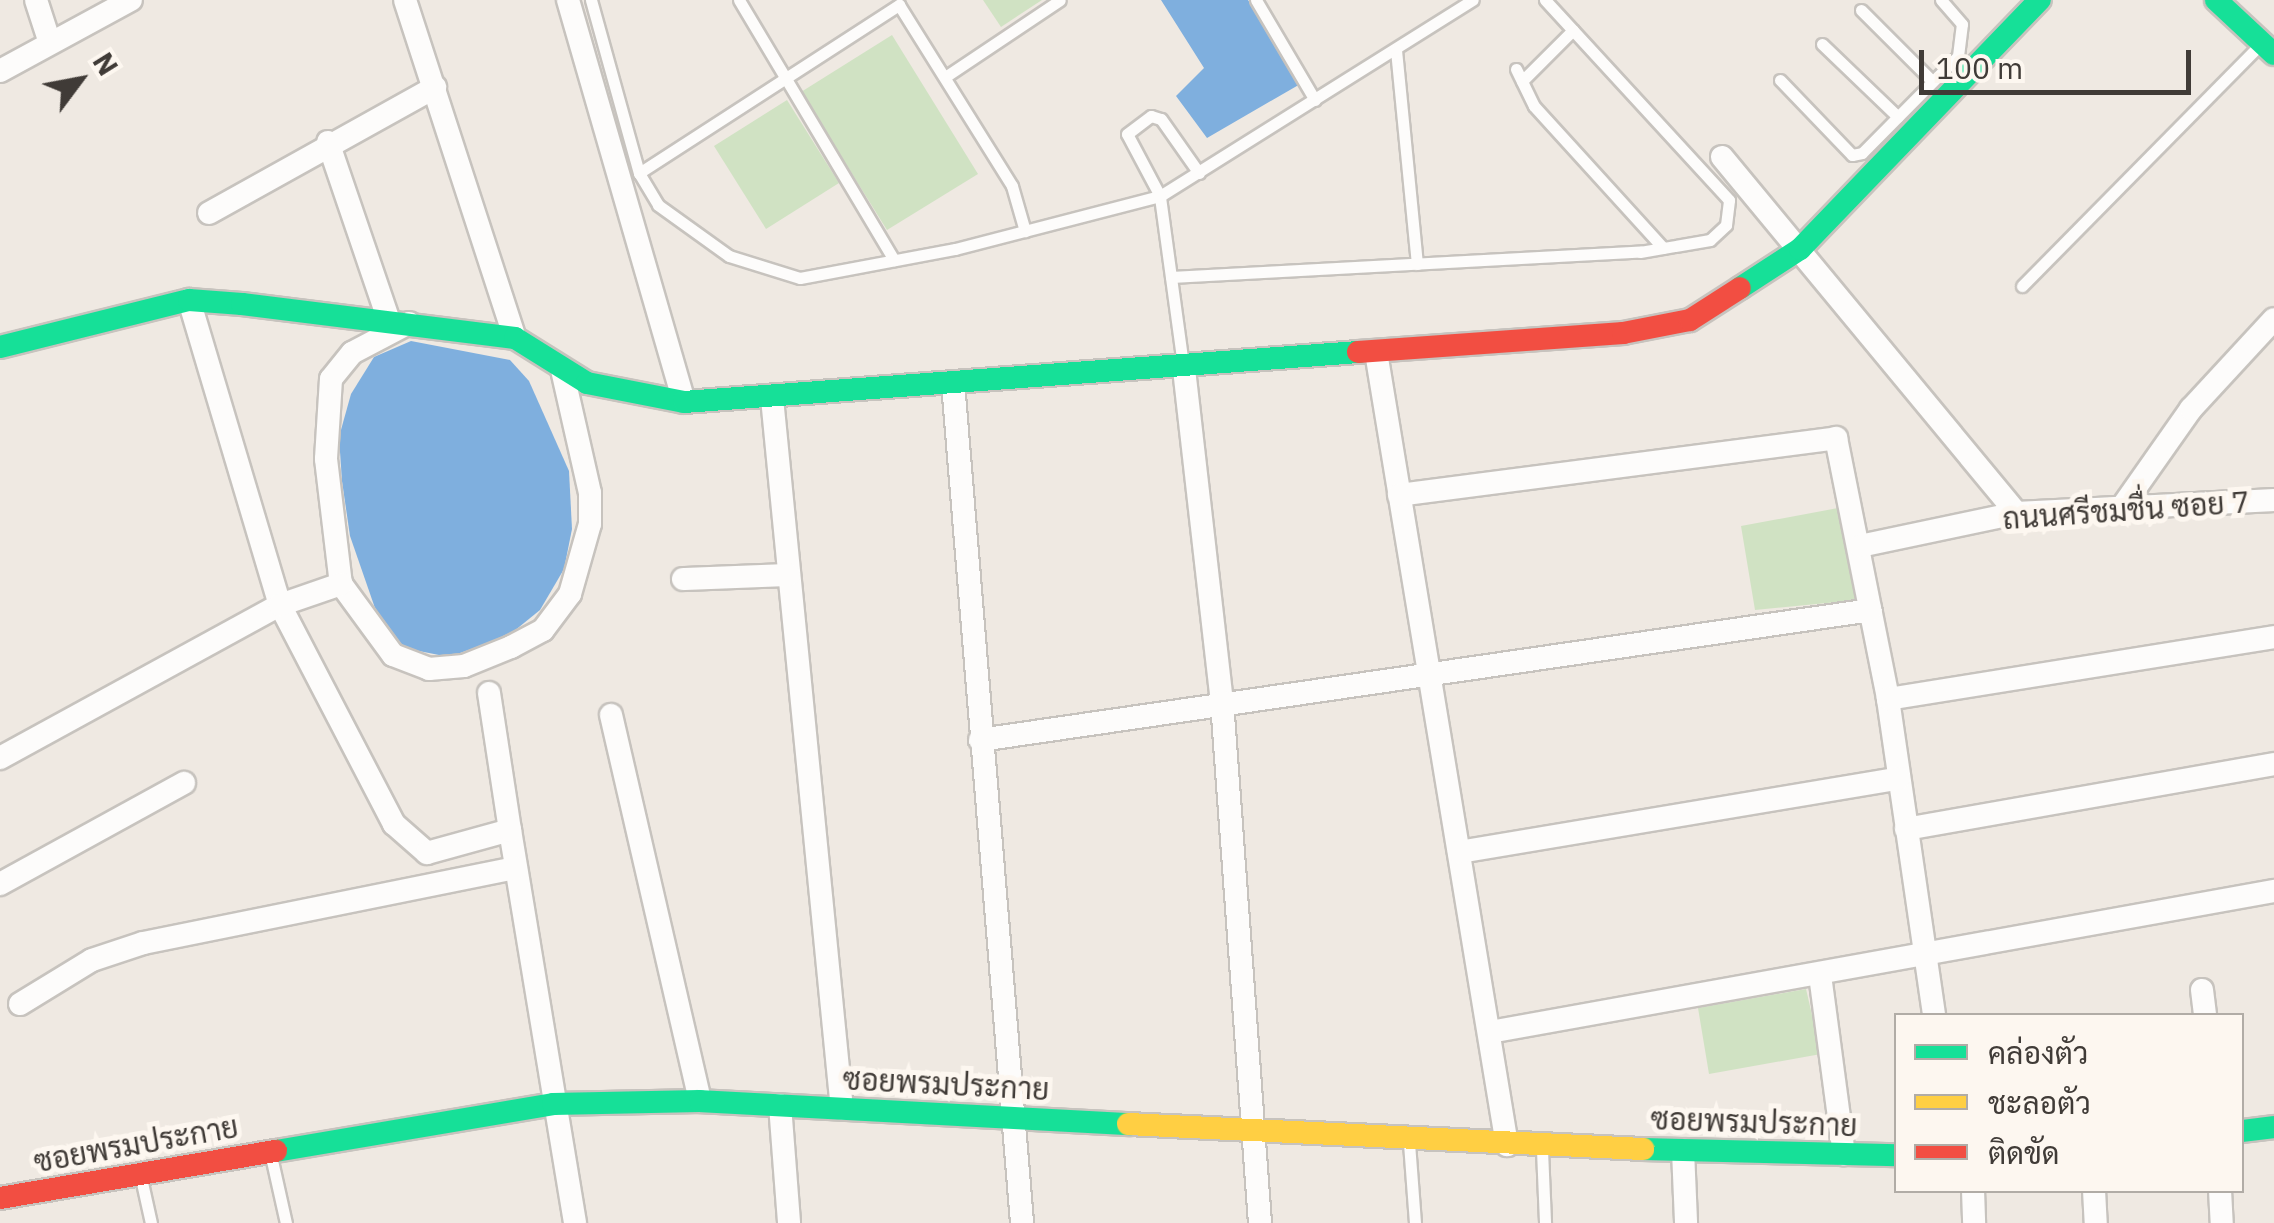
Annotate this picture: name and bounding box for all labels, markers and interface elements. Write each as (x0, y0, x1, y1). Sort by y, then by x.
north arrow (30, 30, 130, 130)
scale bar (1924, 30, 2196, 92)
text: N (85, 45, 127, 82)
text: 100 m (1936, 48, 2023, 87)
street label: ถนนศรีชมชื่น ซอย 7 (2001, 483, 2251, 537)
legend (1894, 1013, 2244, 1193)
text: คล่องตัว (1988, 1033, 2088, 1072)
street label: ซอยพรมประกาย (842, 1061, 1050, 1107)
text: ชะลอตัว (1988, 1083, 2091, 1122)
street label: ซอยพรมประกาย (1650, 1100, 1858, 1144)
street label: ซอยพรมประกาย (31, 1108, 241, 1180)
text: ติดขัด (1988, 1133, 2060, 1172)

